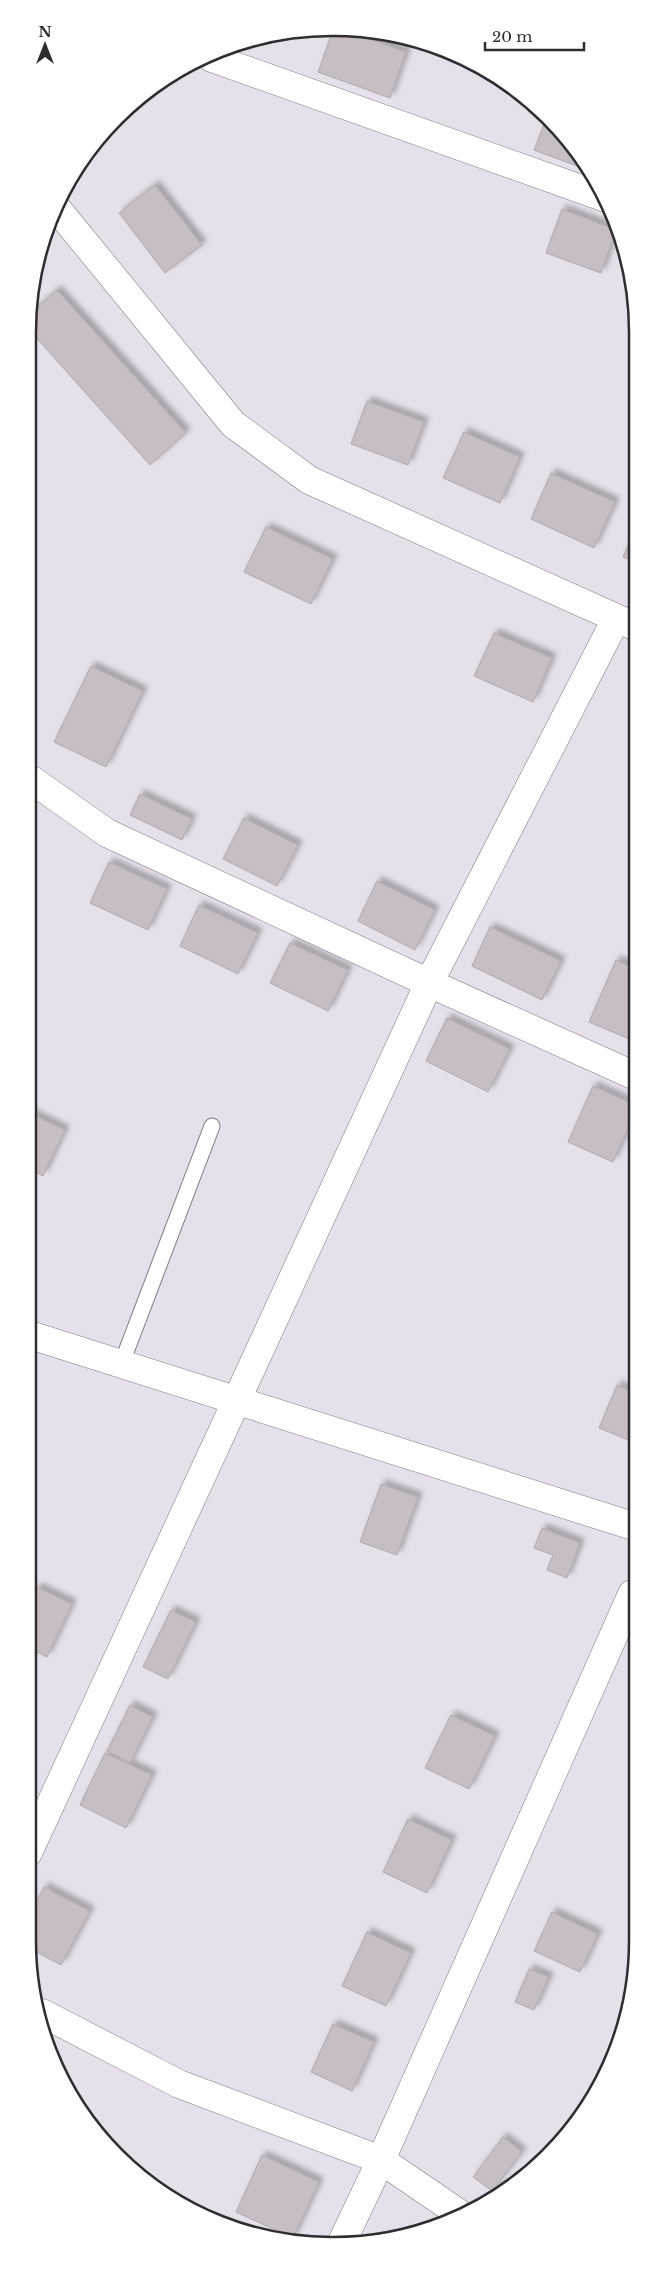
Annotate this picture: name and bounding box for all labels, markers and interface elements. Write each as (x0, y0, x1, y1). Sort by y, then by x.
north arrow (20, 20, 70, 70)
scale bar (485, 20, 584, 52)
text: N (38, 23, 52, 41)
text: 20 m (492, 27, 532, 46)

